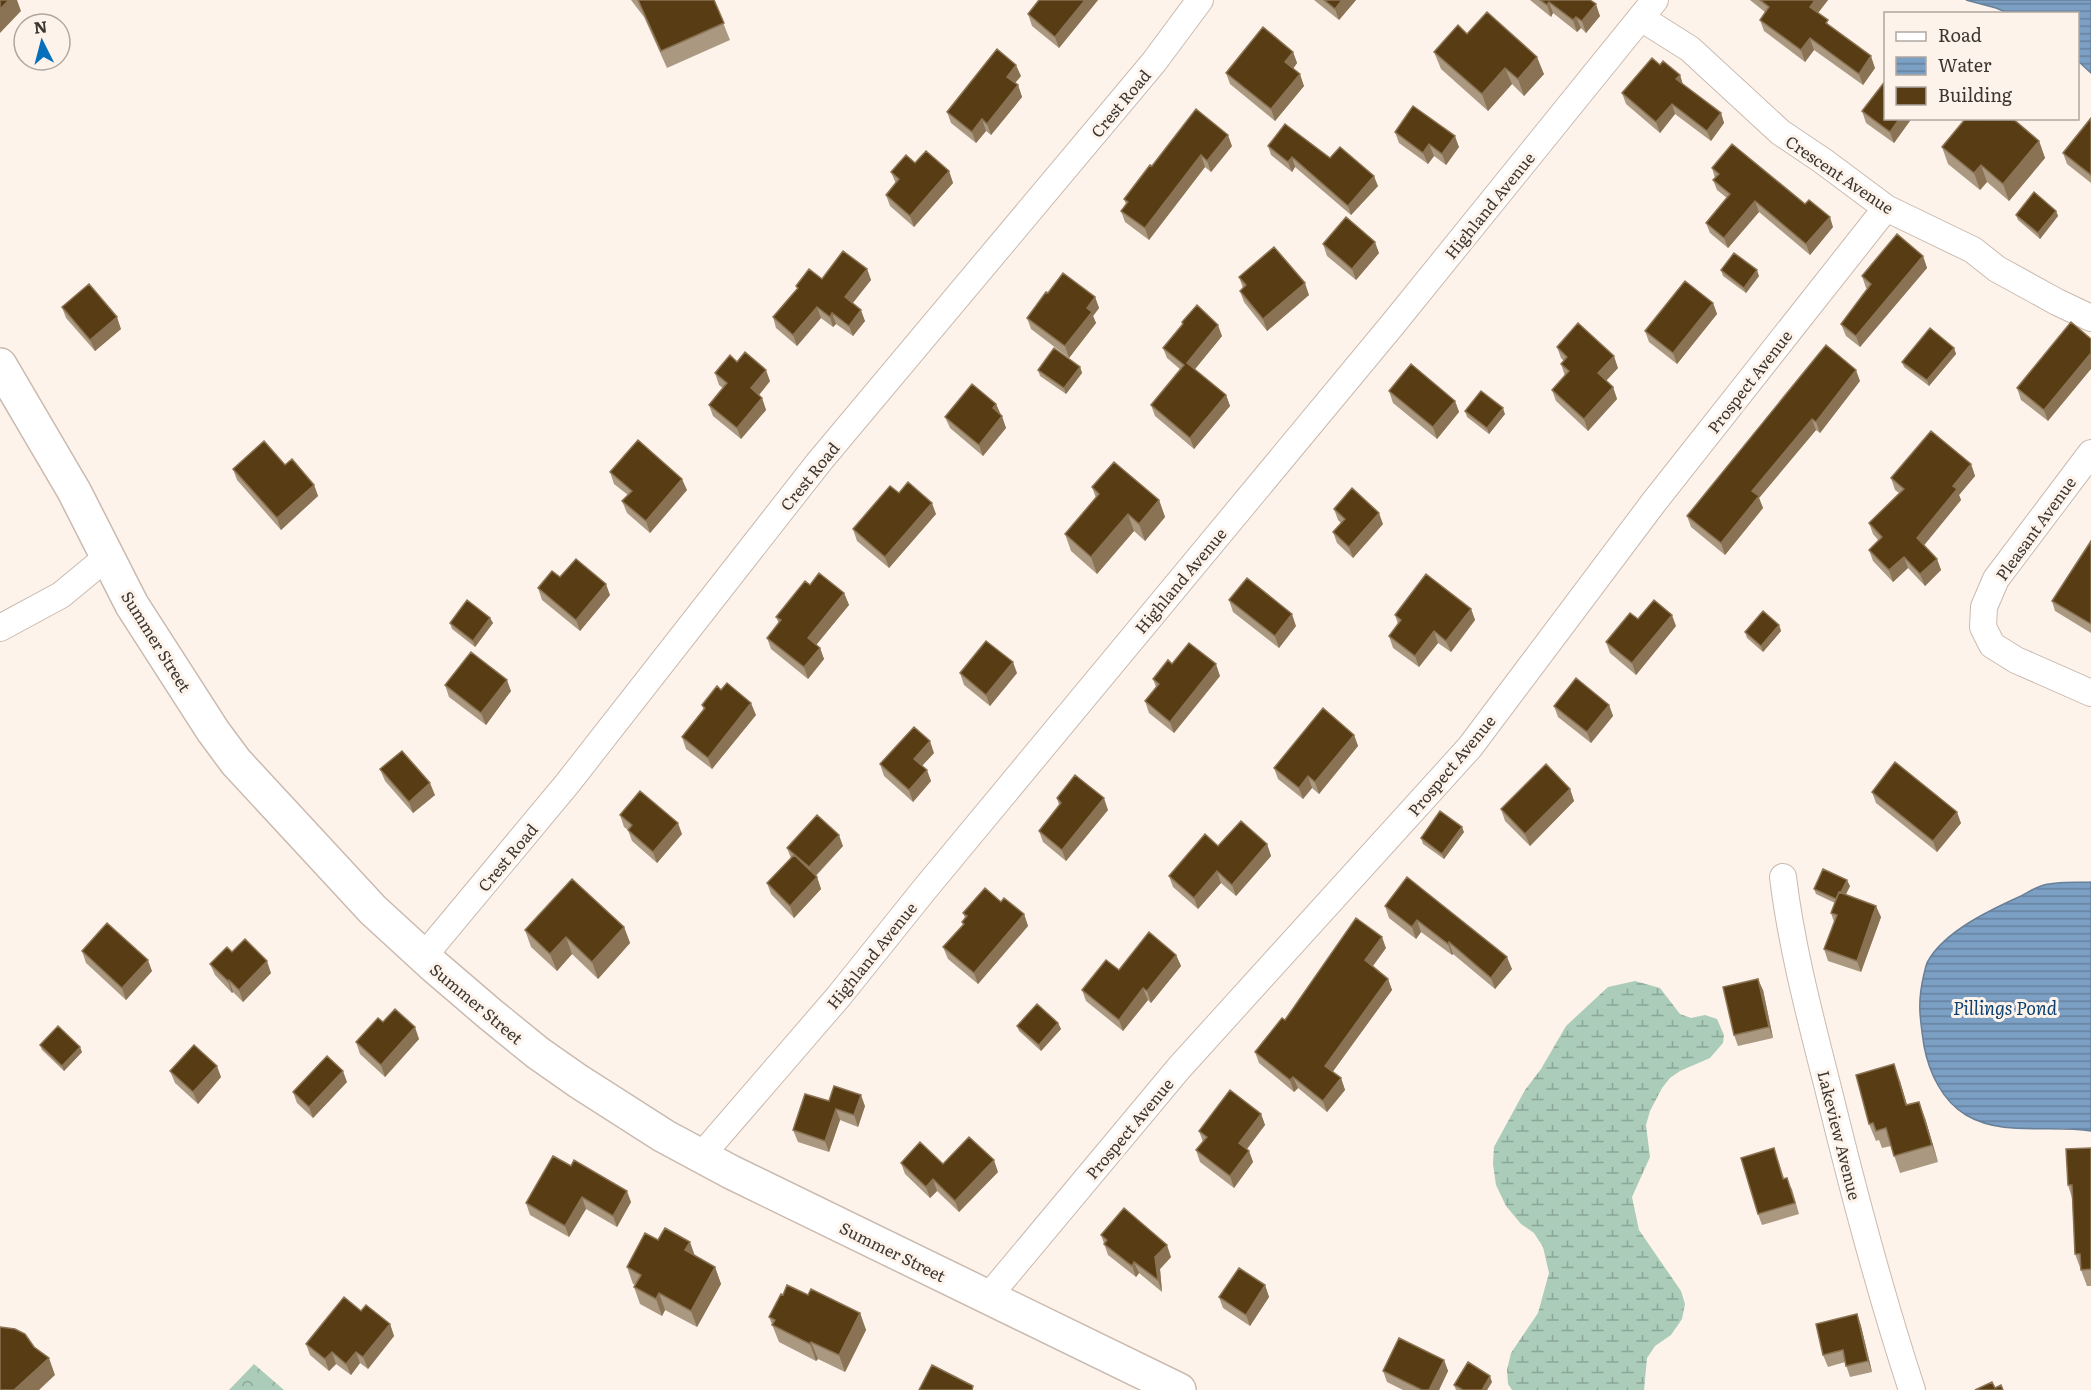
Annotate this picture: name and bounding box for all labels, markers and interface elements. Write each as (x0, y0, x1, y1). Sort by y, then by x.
north arrow (12, 12, 72, 72)
legend (1884, 12, 2079, 120)
text: N (32, 13, 48, 39)
text: Road (1938, 21, 1982, 48)
text: Water (1938, 51, 1992, 78)
street label: Crest Road (1084, 64, 1156, 142)
text: Building (1938, 81, 2013, 108)
street label: Crescent Avenue (1781, 129, 1899, 219)
street label: Highland Avenue (1438, 146, 1540, 264)
street label: Prospect Avenue (1701, 324, 1797, 438)
street label: Crest Road (774, 436, 844, 515)
street label: Pleasant Avenue (1989, 471, 2081, 585)
street label: Highland Avenue (1129, 522, 1231, 638)
street label: Summer Street (116, 586, 198, 697)
street label: Prospect Avenue (1401, 709, 1501, 821)
street label: Crest Road (471, 818, 543, 896)
street label: Highland Avenue (820, 896, 922, 1014)
street label: Summer Street (425, 957, 529, 1050)
water label: Pillings Pond (1953, 994, 2058, 1021)
street label: Lakeview Avenue (1812, 1068, 1868, 1202)
street label: Prospect Avenue (1079, 1072, 1179, 1184)
street label: Summer Street (836, 1215, 950, 1287)

